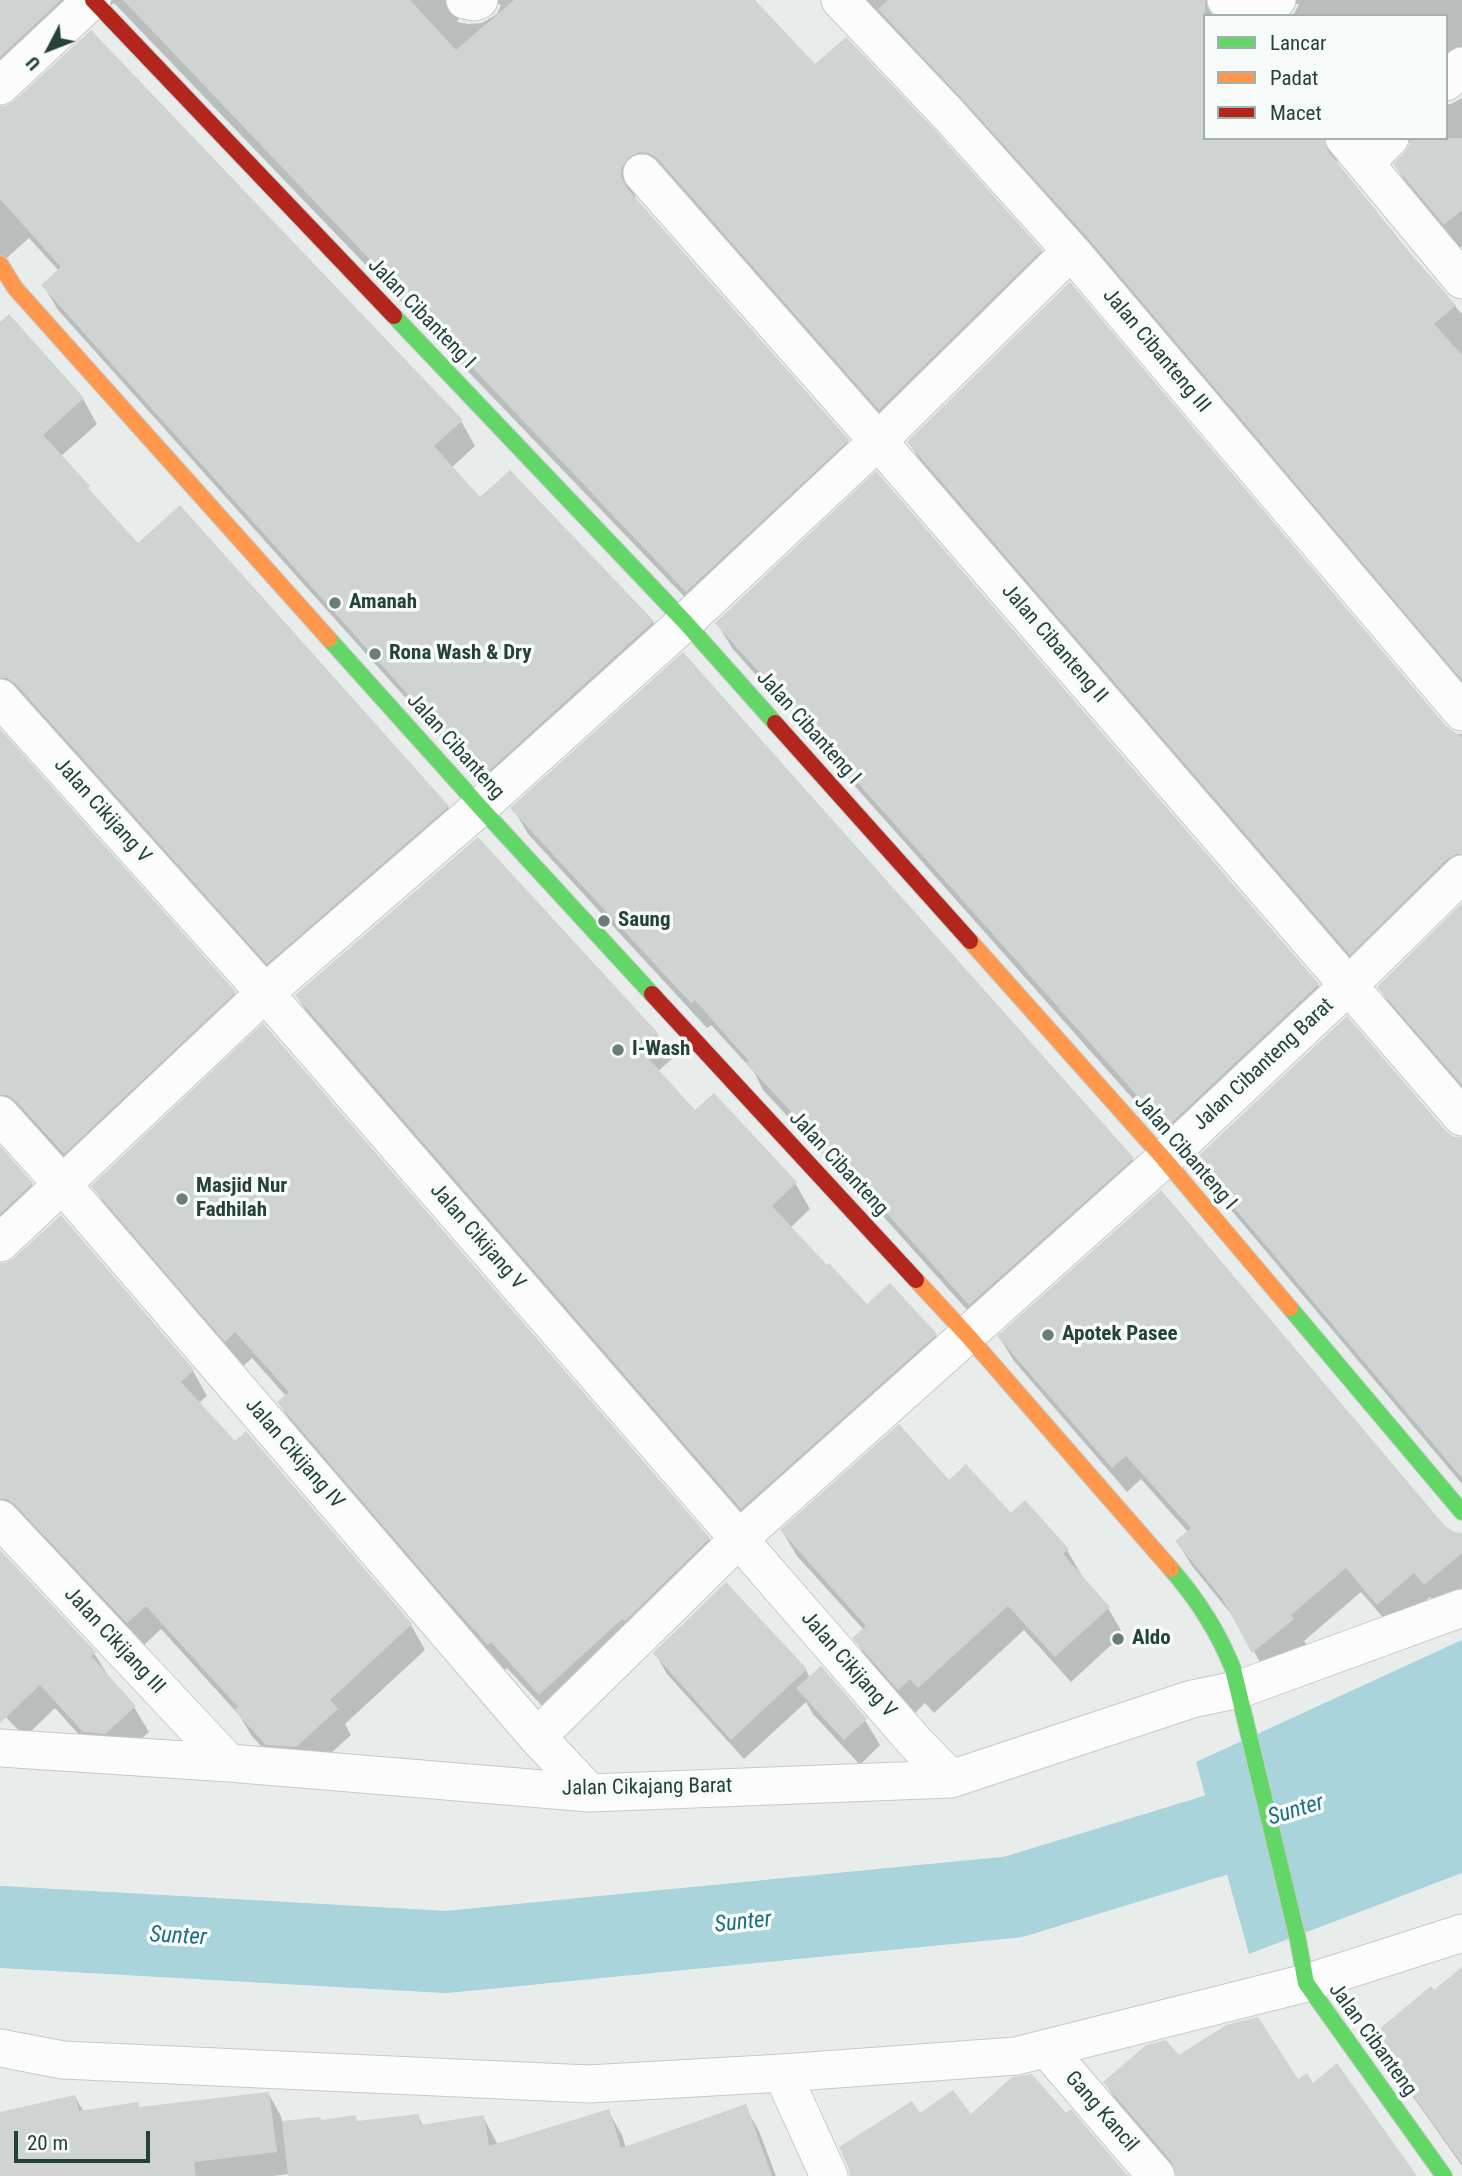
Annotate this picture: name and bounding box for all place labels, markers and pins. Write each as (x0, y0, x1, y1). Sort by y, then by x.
place label: Amanah (349, 590, 417, 616)
marker: Amanah (327, 595, 343, 611)
place label: Rona Wash & Dry (389, 641, 531, 667)
marker: Rona Wash & Dry (367, 646, 383, 662)
place label: Saung (618, 908, 670, 934)
marker: Saung (596, 913, 612, 929)
place label: I-Wash (632, 1037, 690, 1063)
marker: I-Wash (610, 1042, 626, 1058)
place label: Masjid Nur Fadhilah (196, 1174, 287, 1224)
marker: Masjid Nur Fadhilah (174, 1191, 190, 1207)
place label: Apotek Pasee (1062, 1322, 1178, 1348)
marker: Apotek Pasee (1040, 1327, 1056, 1343)
place label: Aldo (1132, 1626, 1171, 1652)
marker: Aldo (1110, 1631, 1126, 1647)

